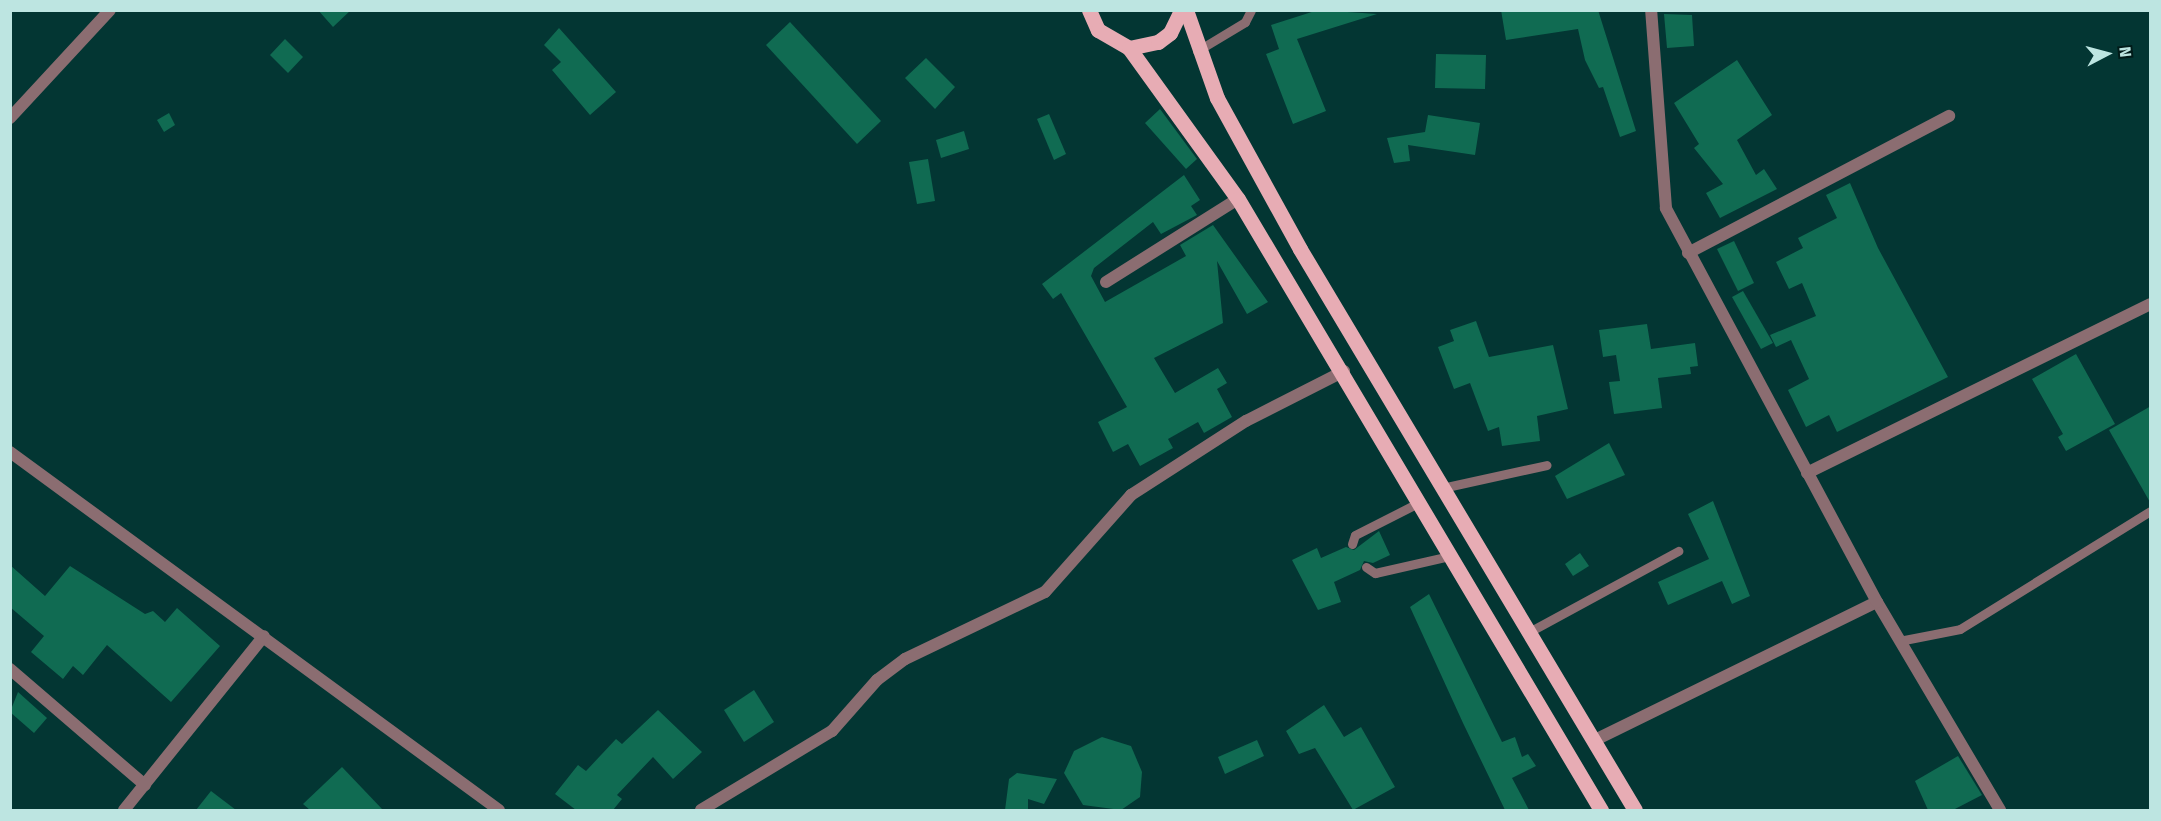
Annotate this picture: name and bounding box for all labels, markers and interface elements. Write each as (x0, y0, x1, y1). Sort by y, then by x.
north arrow (2077, 24, 2137, 84)
text: N (2115, 46, 2135, 58)

